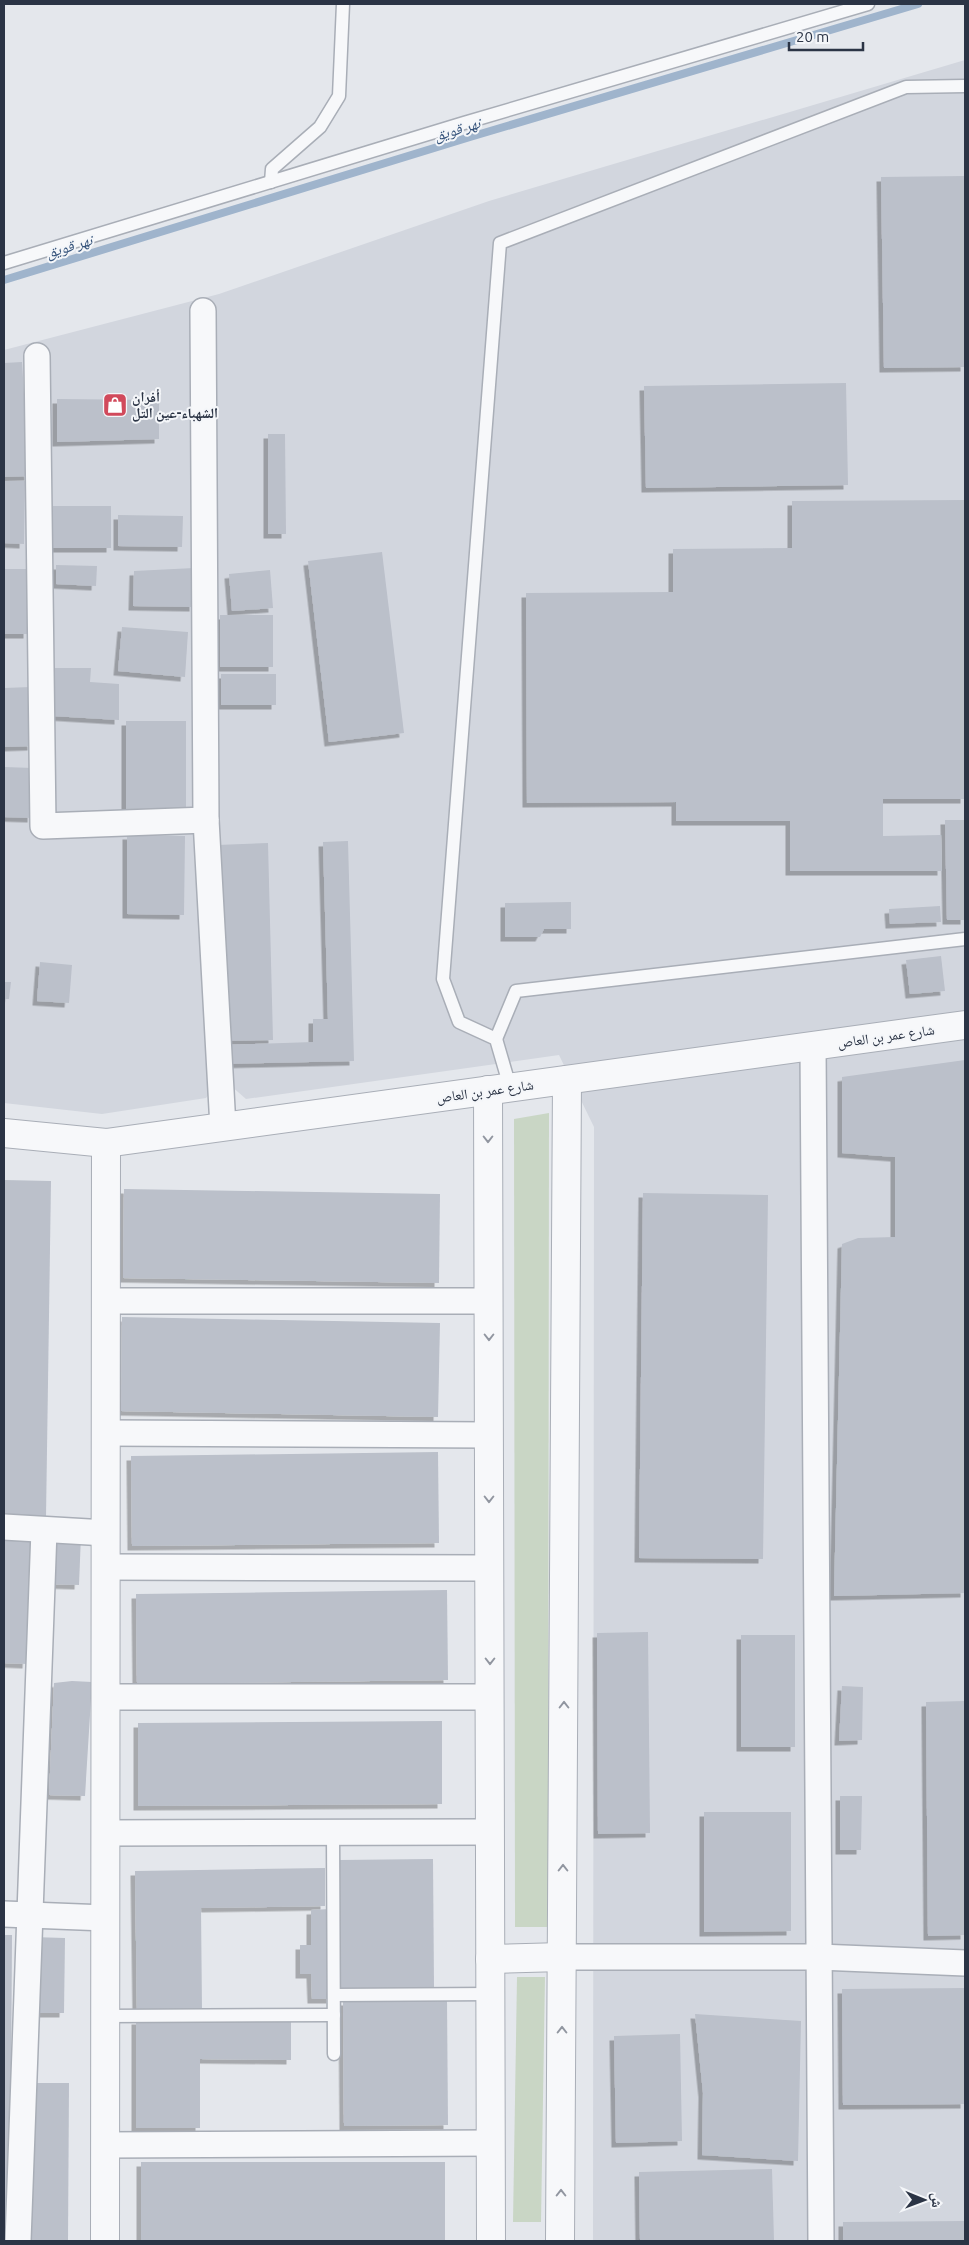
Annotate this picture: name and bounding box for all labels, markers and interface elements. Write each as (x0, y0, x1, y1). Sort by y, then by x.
scale bar (789, 20, 863, 52)
text: 20 m (796, 28, 829, 45)
water label: نهر قويق (432, 113, 485, 145)
water label: نهر قويق (44, 230, 97, 262)
place label: أفران الشهباء-عين التل (132, 389, 218, 422)
shop icon: أفران الشهباء-عين التل (102, 392, 128, 418)
street label: شارع عمر بن العاص (836, 1021, 936, 1053)
street label: شارع عمر بن العاص (435, 1076, 535, 1108)
one-way arrow (483, 1136, 493, 1143)
one-way arrow (484, 1333, 494, 1341)
one-way arrow (484, 1496, 494, 1503)
one-way arrow (485, 1658, 495, 1666)
one-way arrow (559, 1701, 569, 1708)
one-way arrow (558, 1863, 568, 1871)
one-way arrow (557, 2026, 567, 2034)
north arrow (899, 2175, 949, 2225)
one-way arrow (556, 2188, 566, 2196)
text: ش (928, 2193, 945, 2208)

